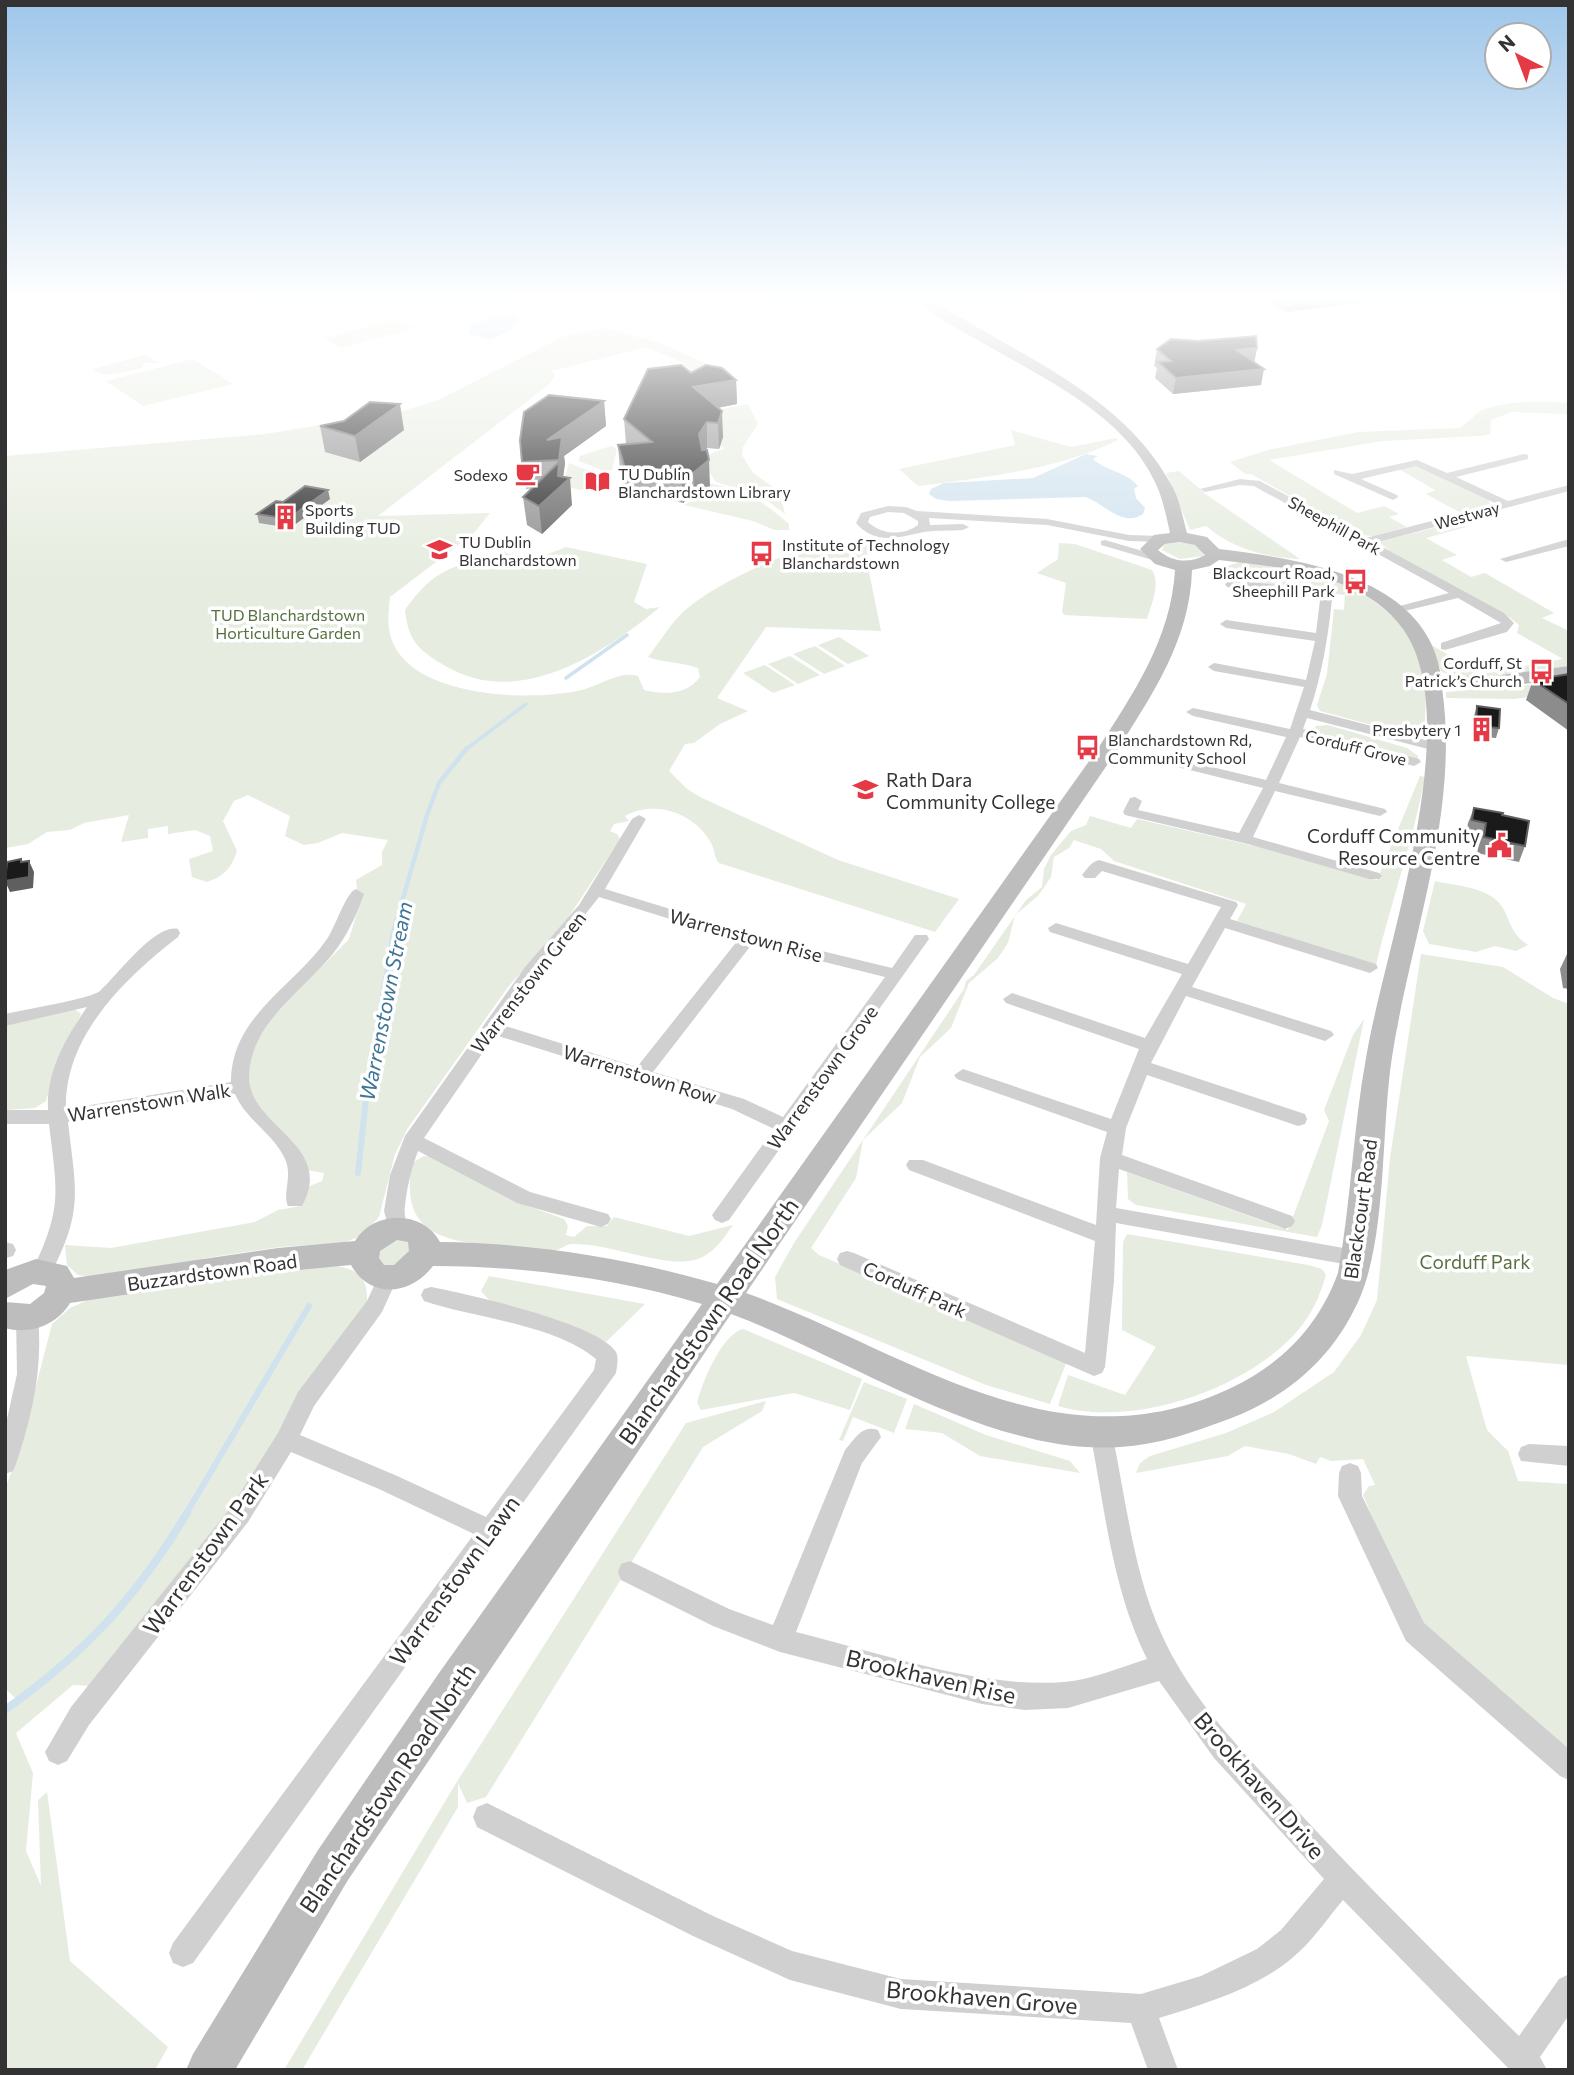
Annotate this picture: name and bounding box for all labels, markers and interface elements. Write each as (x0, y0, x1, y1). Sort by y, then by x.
north arrow (1483, 21, 1553, 91)
text: N (1493, 30, 1519, 56)
cafe icon: Sodexo (514, 460, 542, 488)
place label: TU Dublin Blanchardstown Library (618, 464, 791, 501)
place label: Sodexo (454, 465, 508, 484)
library icon: TU Dublin Blanchardstown Library (584, 468, 612, 496)
street label: Sheephill Park (1285, 492, 1385, 558)
street label: Westway (1432, 497, 1502, 533)
place label: Sports Building TUD (305, 500, 400, 537)
building icon: Sports Building TUD (271, 504, 299, 532)
place label: TU Dublin Blanchardstown (459, 532, 577, 569)
place label: Institute of Technology Blanchardstown (782, 535, 950, 572)
school or university icon: TU Dublin Blanchardstown (425, 536, 453, 564)
bus stop icon: Institute of Technology Blanchardstown (748, 539, 776, 567)
place label: Blackcourt Road, Sheephill Park (1213, 563, 1335, 600)
bus stop icon: Blackcourt Road, Sheephill Park (1341, 567, 1369, 595)
park label: TUD Blanchardstown Horticulture Garden (211, 605, 365, 642)
place label: Corduff, St Patrick’s Church (1405, 653, 1522, 690)
bus stop icon: Corduff, St Patrick’s Church (1528, 657, 1556, 685)
building icon: Presbytery 1 (1467, 715, 1495, 743)
place label: Presbytery 1 (1372, 720, 1461, 739)
street label: Corduff Grove (1303, 725, 1409, 769)
place label: Blanchardstown Rd, Community School (1108, 730, 1252, 767)
bus stop icon: Blanchardstown Rd, Community School (1074, 734, 1102, 762)
place label: Rath Dara Community College (886, 768, 1055, 813)
school or university icon: Rath Dara Community College (852, 776, 880, 804)
place label: Corduff Community Resource Centre (1307, 824, 1480, 869)
public building icon: Corduff Community Resource Centre (1486, 832, 1514, 860)
water label: Warrenstown Stream (353, 899, 417, 1103)
street label: Warrenstown Rise (667, 904, 825, 966)
street label: Warrenstown Green (466, 907, 590, 1057)
street label: Warrenstown Grove (762, 1000, 882, 1154)
street label: Warrenstown Row (560, 1040, 720, 1108)
street label: Warrenstown Walk (66, 1078, 232, 1126)
street label: Blackcourt Road (1339, 1138, 1381, 1280)
street label: Blanchardstown Road North (612, 1192, 804, 1450)
street label: Buzzardstown Road (126, 1249, 298, 1295)
park label: Corduff Park (1419, 1250, 1531, 1273)
street label: Corduff Park (860, 1256, 970, 1322)
street label: Warrenstown Park (136, 1466, 274, 1640)
street label: Warrenstown Lawn (383, 1490, 525, 1670)
street label: Brookhaven Rise (843, 1643, 1019, 1709)
street label: Blanchardstown Road North (293, 1658, 481, 1918)
street label: Brookhaven Drive (1189, 1706, 1331, 1864)
street label: Brookhaven Grove (885, 1975, 1079, 2019)

